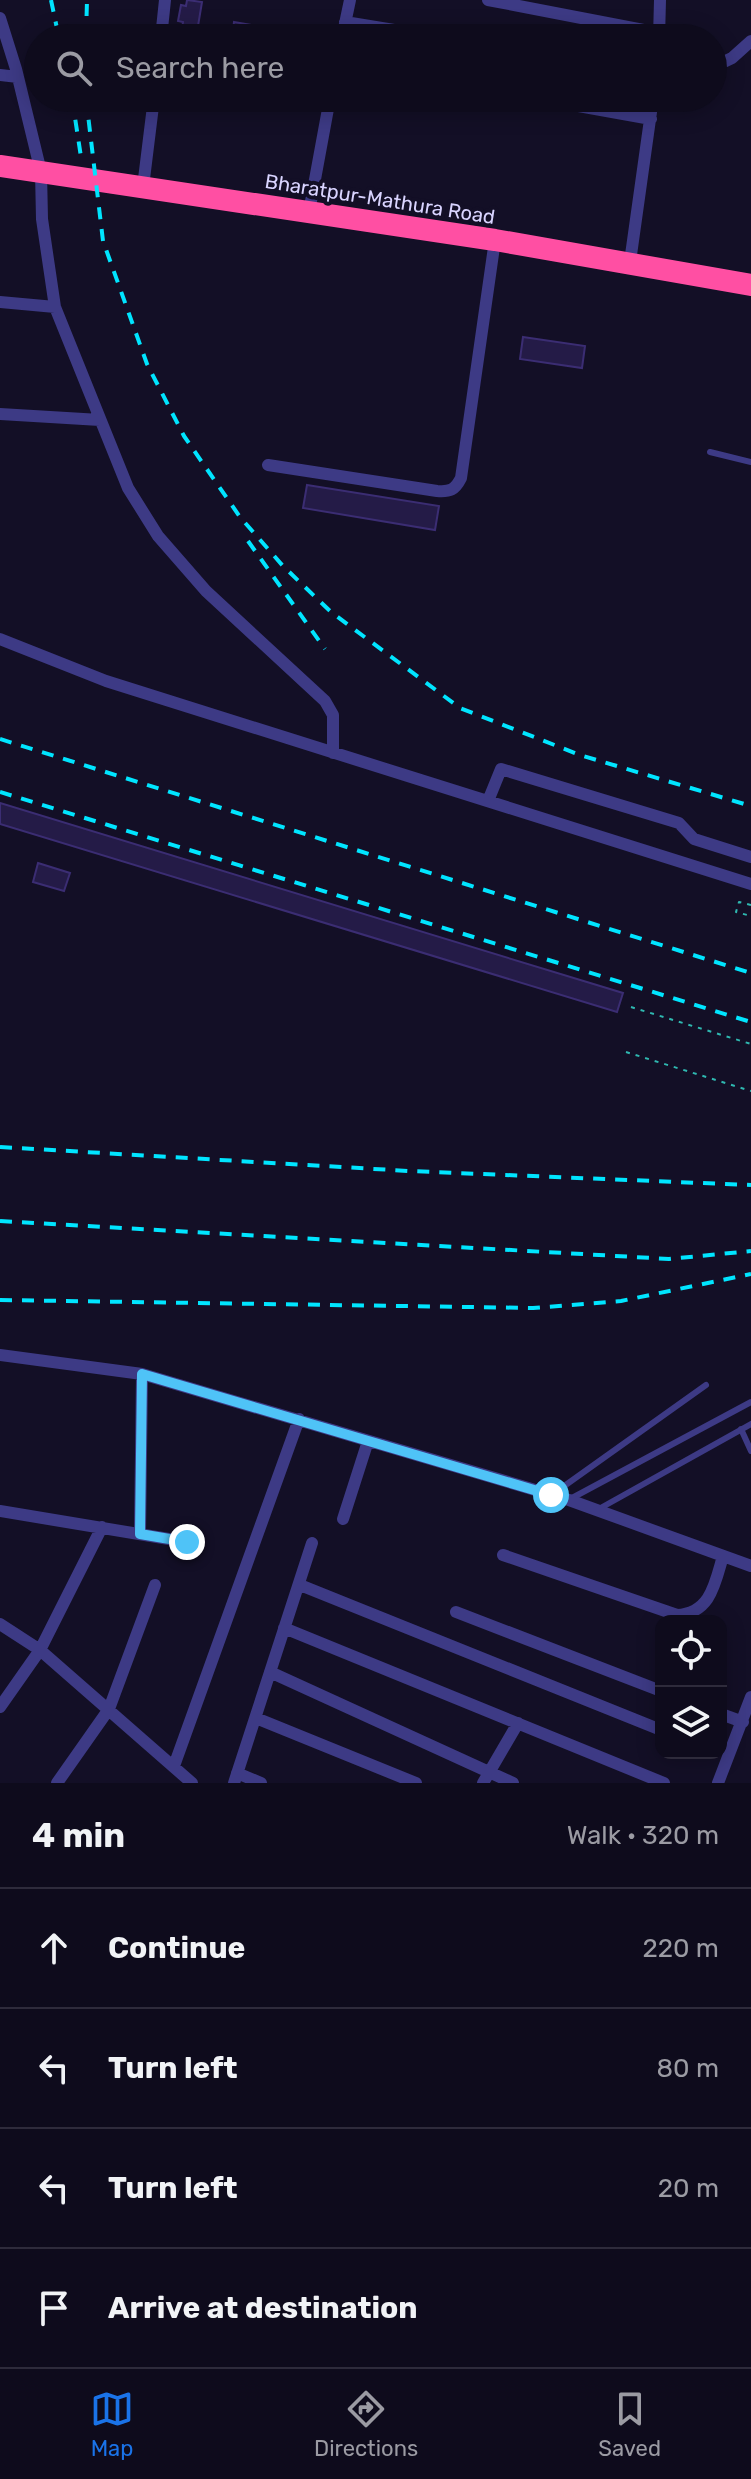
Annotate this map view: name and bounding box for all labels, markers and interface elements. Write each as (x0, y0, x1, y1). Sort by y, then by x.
search box (24, 24, 727, 112)
icon: search (52, 46, 96, 90)
text: Search here (116, 50, 284, 86)
street label: Bharatpur-Mathura Road (263, 169, 497, 229)
route start (533, 1477, 569, 1513)
route end (169, 1524, 205, 1560)
map controls (655, 1615, 727, 1759)
button: locate (655, 1615, 727, 1687)
button: layers (655, 1687, 727, 1759)
text: 4 min (32, 1815, 125, 1856)
text: Walk · 320 m (567, 1820, 719, 1851)
icon: ahead (32, 1926, 76, 1970)
text: Continue (108, 1930, 245, 1966)
text: 220 m (642, 1933, 719, 1964)
icon: left (32, 2046, 76, 2090)
text: Turn left (108, 2050, 238, 2086)
text: 80 m (656, 2053, 719, 2084)
icon: left (32, 2166, 76, 2210)
text: Turn left (108, 2170, 238, 2206)
text: 20 m (658, 2173, 719, 2204)
icon: arrive (32, 2286, 76, 2330)
text: Arrive at destination (108, 2290, 418, 2326)
tab: Map (90, 2387, 134, 2462)
tab: Directions (314, 2387, 418, 2462)
tab: Saved (598, 2387, 661, 2462)

